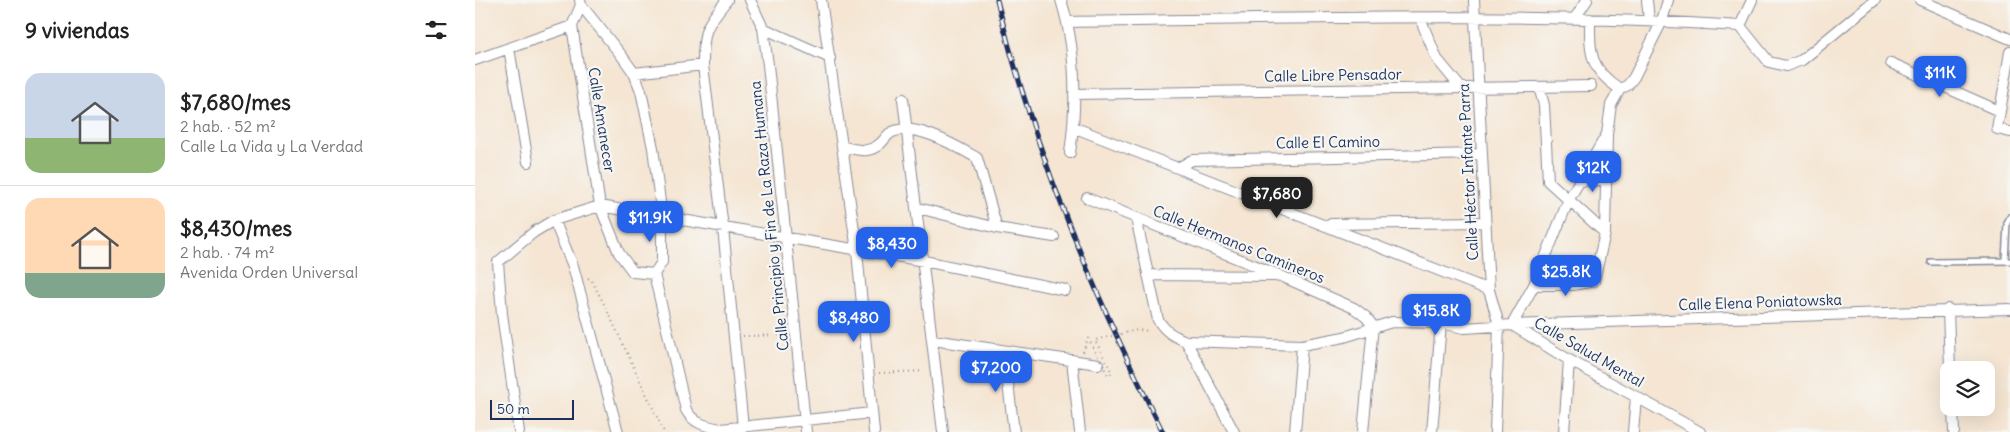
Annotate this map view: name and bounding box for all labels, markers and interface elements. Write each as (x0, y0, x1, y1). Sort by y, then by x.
icon: filters (422, 16, 450, 44)
text: 9 viviendas (25, 17, 129, 44)
pin: $11K (1910, 56, 1970, 98)
text: $11K (1924, 62, 1956, 82)
street label: Calle Libre Pensador (1264, 64, 1402, 86)
street label: Calle Amanecer (584, 66, 620, 174)
street label: Calle Principio y Fin de La Raza Humana (745, 80, 793, 352)
street label: Calle Héctor Infante Parra (1454, 82, 1482, 261)
text: $7,680/mes (180, 89, 291, 116)
icon: home (65, 93, 125, 153)
text: 2 hab. · 52 m² (180, 116, 276, 136)
street label: Calle El Camino (1276, 132, 1380, 152)
text: Calle La Vida y La Verdad (180, 136, 363, 156)
pin: $12K (1563, 150, 1623, 193)
text: $12K (1576, 157, 1610, 177)
pin: $7,680 (1236, 176, 1318, 219)
text: $7,680 (1252, 183, 1302, 203)
pin: $11.9K (609, 200, 691, 243)
street label: Calle Hermanos Camineros (1150, 201, 1328, 287)
text: $11.9K (628, 207, 672, 227)
text: $8,430/mes (180, 215, 292, 242)
icon: home (65, 218, 125, 278)
pin: $8,430 (851, 226, 933, 269)
text: $8,430 (867, 233, 917, 253)
text: 2 hab. · 74 m² (180, 242, 275, 262)
pin: $25.8K (1525, 254, 1607, 297)
text: $25.8K (1541, 261, 1591, 281)
text: Avenida Orden Universal (180, 262, 358, 282)
street label: Calle Elena Poniatowska (1678, 290, 1843, 314)
pin: $15.8K (1395, 294, 1477, 336)
pin: $8,480 (813, 300, 895, 343)
text: $15.8K (1413, 300, 1459, 320)
text: $8,480 (829, 307, 879, 327)
street label: Calle Salud Mental (1531, 313, 1647, 391)
pin: $7,200 (955, 350, 1037, 393)
text: $7,200 (971, 357, 1021, 377)
map controls (1940, 361, 1995, 416)
button: layers (1940, 361, 1995, 416)
scale bar (490, 397, 574, 420)
text: 50 m (497, 400, 530, 418)

